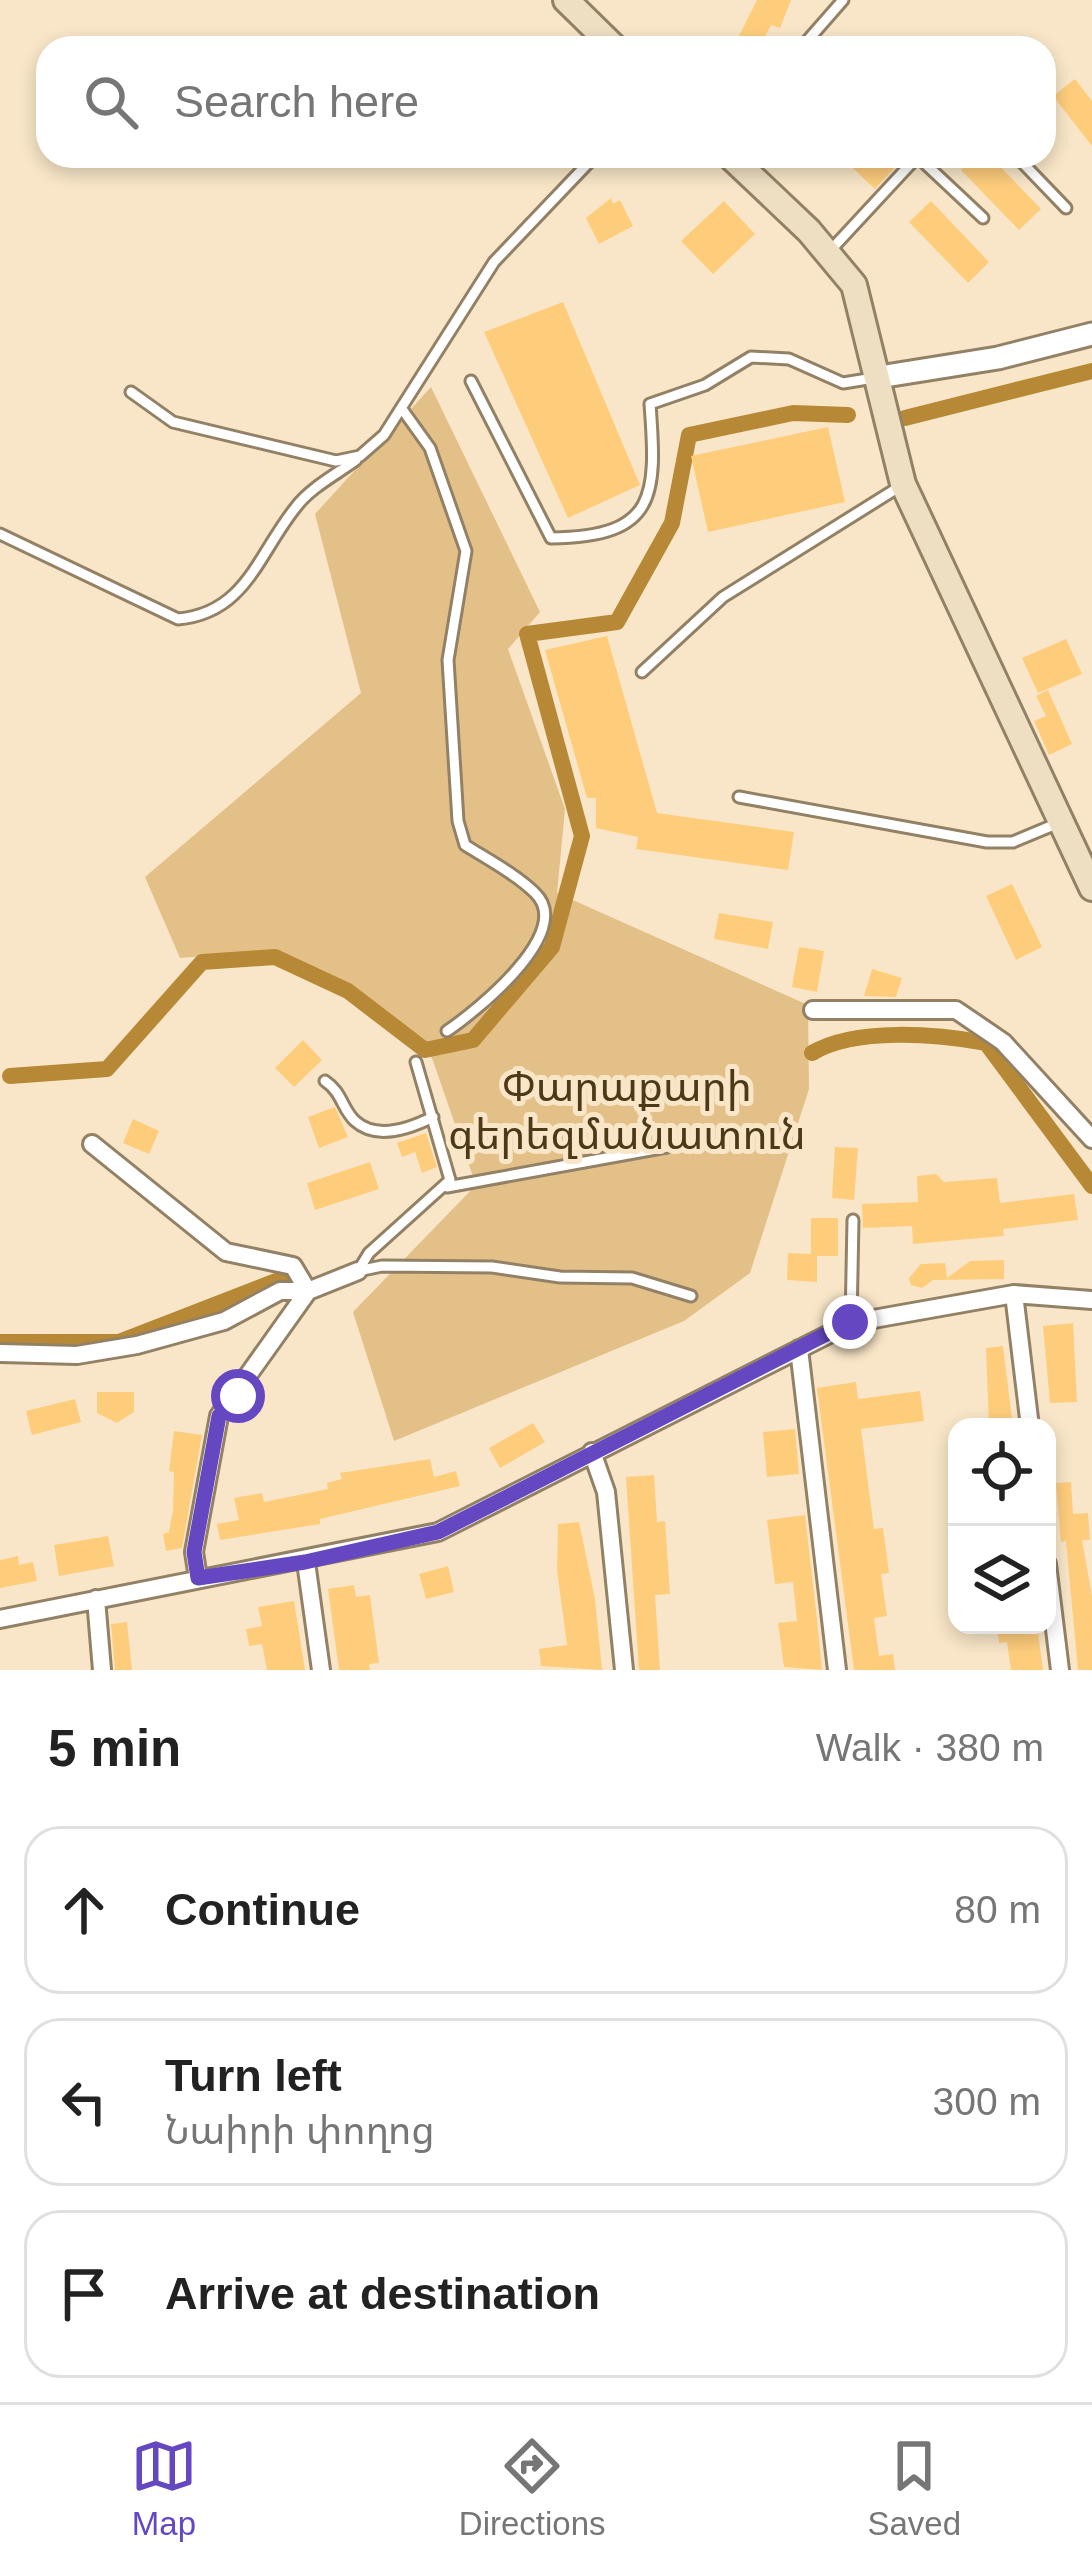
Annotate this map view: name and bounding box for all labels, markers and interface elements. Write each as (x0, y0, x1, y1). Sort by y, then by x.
search box (36, 36, 1056, 168)
icon: search (78, 69, 144, 135)
text: Search here (174, 76, 419, 127)
park label: Փարաքարի գերեզմանատուն (448, 1063, 806, 1159)
route end (823, 1295, 877, 1349)
route start (211, 1369, 265, 1423)
map controls (948, 1418, 1056, 1634)
button: locate (948, 1418, 1056, 1526)
button: layers (948, 1526, 1056, 1634)
text: 5 min (48, 1720, 181, 1777)
text: Walk · 380 m (816, 1726, 1044, 1769)
icon: ahead (51, 1877, 117, 1943)
text: Continue (165, 1884, 360, 1935)
text: 80 m (954, 1888, 1041, 1931)
text: Turn left (165, 2050, 342, 2101)
icon: left (51, 2069, 117, 2135)
text: 300 m (933, 2080, 1041, 2123)
text: Նաիրի փողոց (165, 2109, 435, 2152)
icon: arrive (51, 2261, 117, 2327)
text: Arrive at destination (165, 2268, 600, 2319)
tab: Map (131, 2433, 197, 2543)
tab: Directions (459, 2433, 606, 2543)
tab: Saved (867, 2433, 961, 2543)

